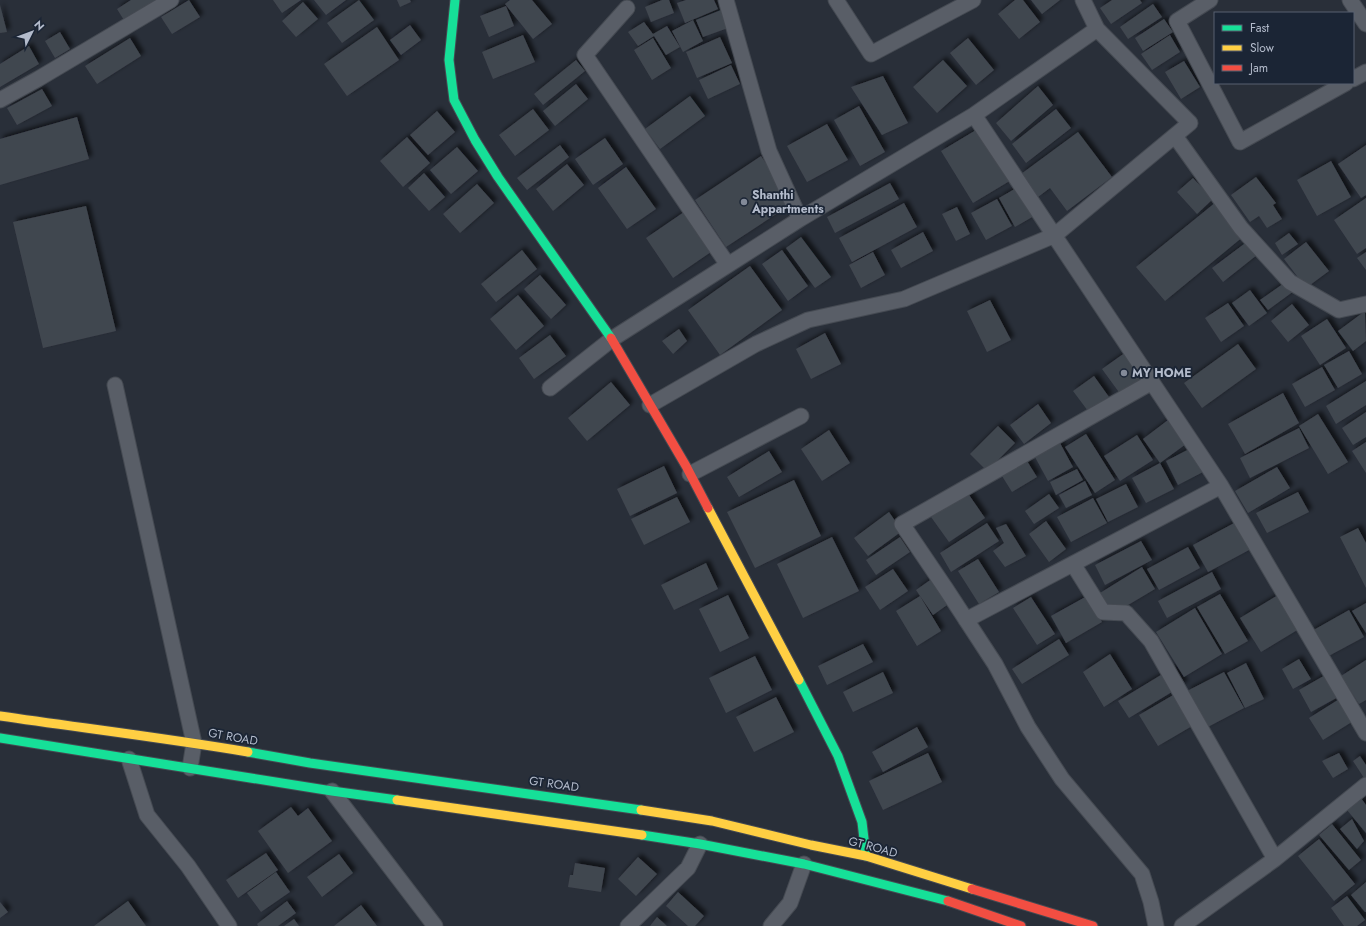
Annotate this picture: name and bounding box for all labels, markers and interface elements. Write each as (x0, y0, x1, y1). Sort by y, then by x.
north arrow (12, 12, 52, 52)
legend (1214, 12, 1354, 84)
text: N (31, 17, 48, 34)
text: Fast (1250, 19, 1269, 37)
text: Slow (1250, 39, 1275, 57)
text: Jam (1248, 59, 1268, 77)
place label: Shanthi Appartments (751, 186, 824, 218)
marker: Shanthi Appartments (739, 197, 749, 207)
place label: MY HOME (1132, 364, 1191, 382)
marker: MY HOME (1119, 368, 1129, 378)
street label: GT ROAD (207, 724, 259, 750)
street label: GT ROAD (528, 772, 580, 796)
street label: GT ROAD (846, 832, 900, 862)

